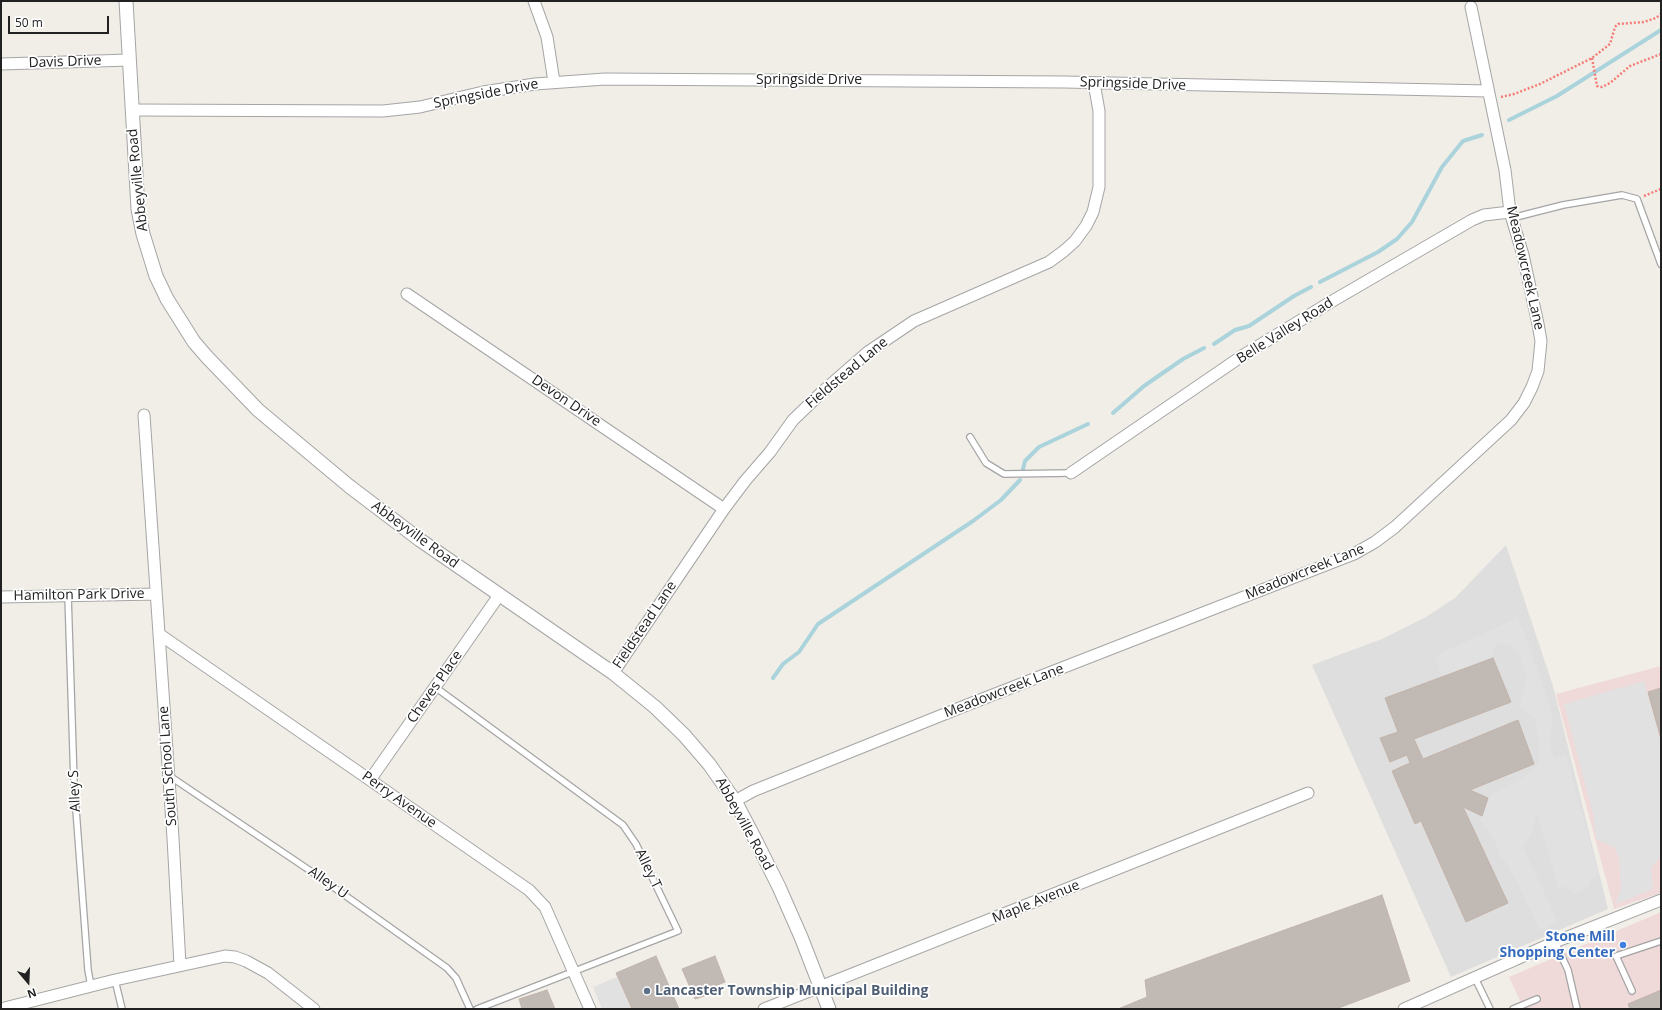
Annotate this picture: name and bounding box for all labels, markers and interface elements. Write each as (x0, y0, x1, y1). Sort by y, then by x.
scale bar (10, 8, 111, 34)
text: 50 m (15, 14, 43, 31)
street label: Davis Drive (28, 52, 102, 72)
street label: Springside Drive (756, 72, 862, 88)
street label: Springside Drive (1080, 74, 1186, 94)
street label: Springside Drive (432, 76, 540, 112)
street label: Abbeyville Road (124, 128, 152, 232)
street label: Meadowcreek Lane (1503, 204, 1547, 332)
street label: Belle Valley Road (1234, 295, 1336, 367)
street label: Fieldstead Lane (803, 334, 891, 412)
street label: Devon Drive (528, 372, 604, 430)
street label: Abbeyville Road (368, 498, 462, 572)
street label: Meadowcreek Lane (1243, 540, 1367, 604)
street label: Fieldstead Lane (610, 578, 680, 672)
street label: Hamilton Park Drive (13, 585, 145, 605)
street label: Cheves Place (404, 647, 466, 727)
street label: Meadowcreek Lane (942, 660, 1066, 722)
street label: South School Lane (155, 705, 181, 827)
street label: Perry Avenue (359, 768, 439, 832)
street label: Alley S (66, 770, 84, 812)
street label: Abbeyville Road (712, 775, 776, 873)
street label: Alley T (631, 846, 665, 892)
street label: Alley U (305, 863, 351, 903)
street label: Maple Avenue (990, 877, 1082, 927)
place label: Stone Mill Shopping Center (1500, 929, 1615, 962)
marker: Stone Mill Shopping Center (1618, 940, 1628, 950)
north arrow (8, 962, 48, 1002)
place label: Lancaster Township Municipal Building (655, 983, 928, 999)
text: N (25, 985, 39, 1002)
marker: Lancaster Township Municipal Building (642, 986, 652, 996)

